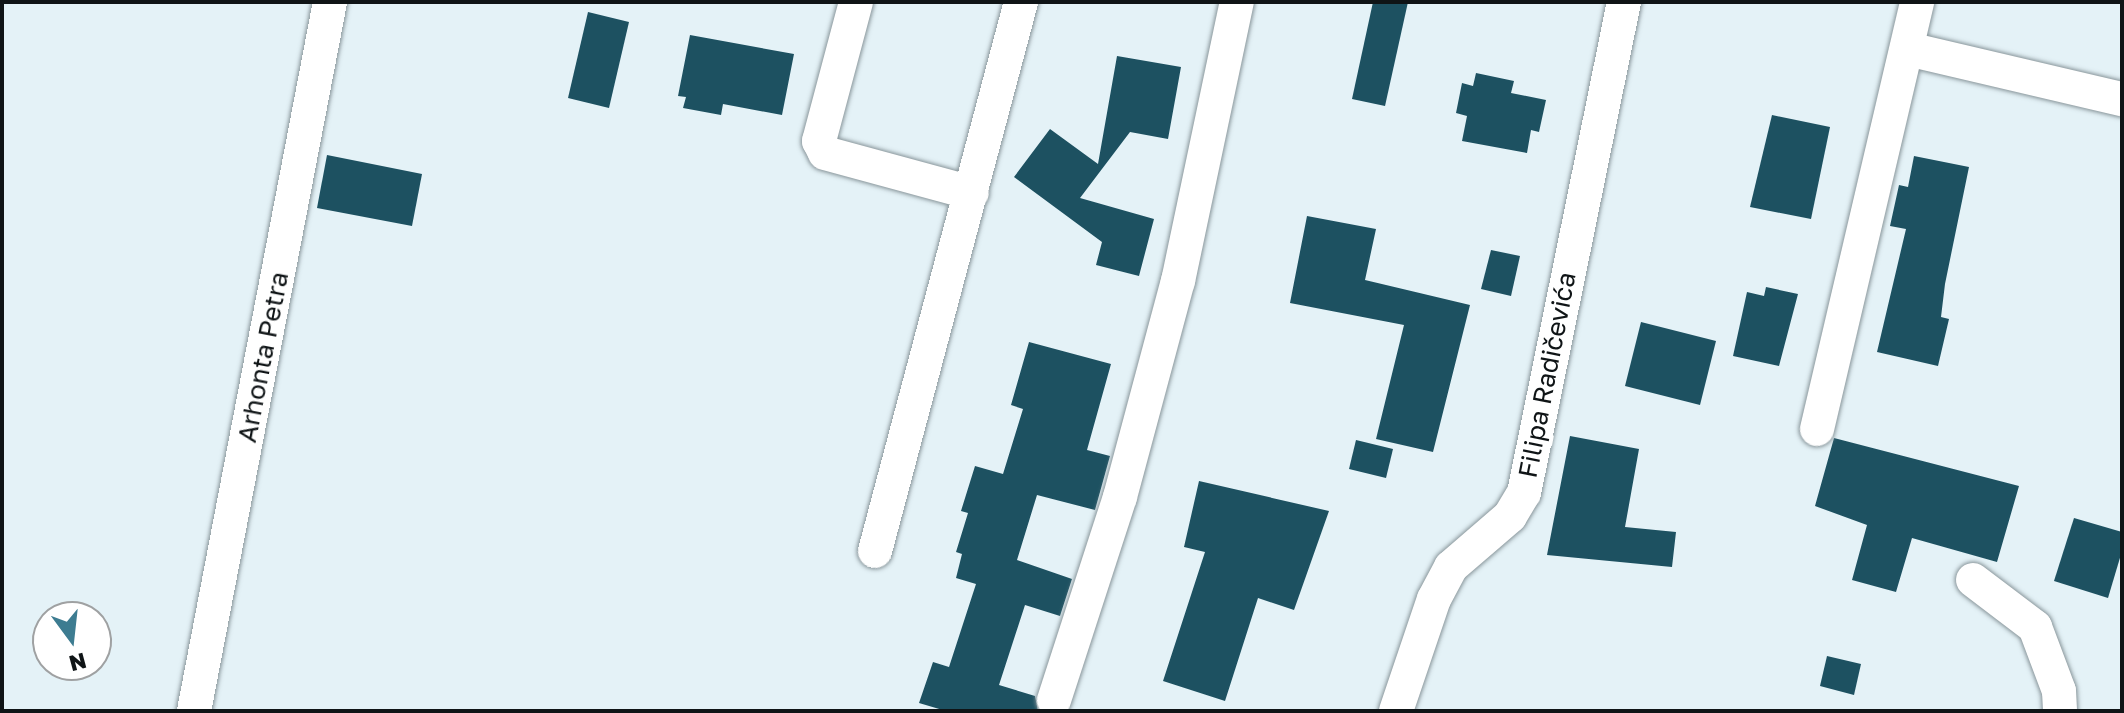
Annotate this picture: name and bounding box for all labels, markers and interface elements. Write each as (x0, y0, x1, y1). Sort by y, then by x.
street label: Arhonta Petra (231, 269, 295, 445)
street label: Filipa Radičevića (1512, 269, 1582, 481)
north arrow (32, 601, 112, 681)
text: N (66, 648, 89, 678)

